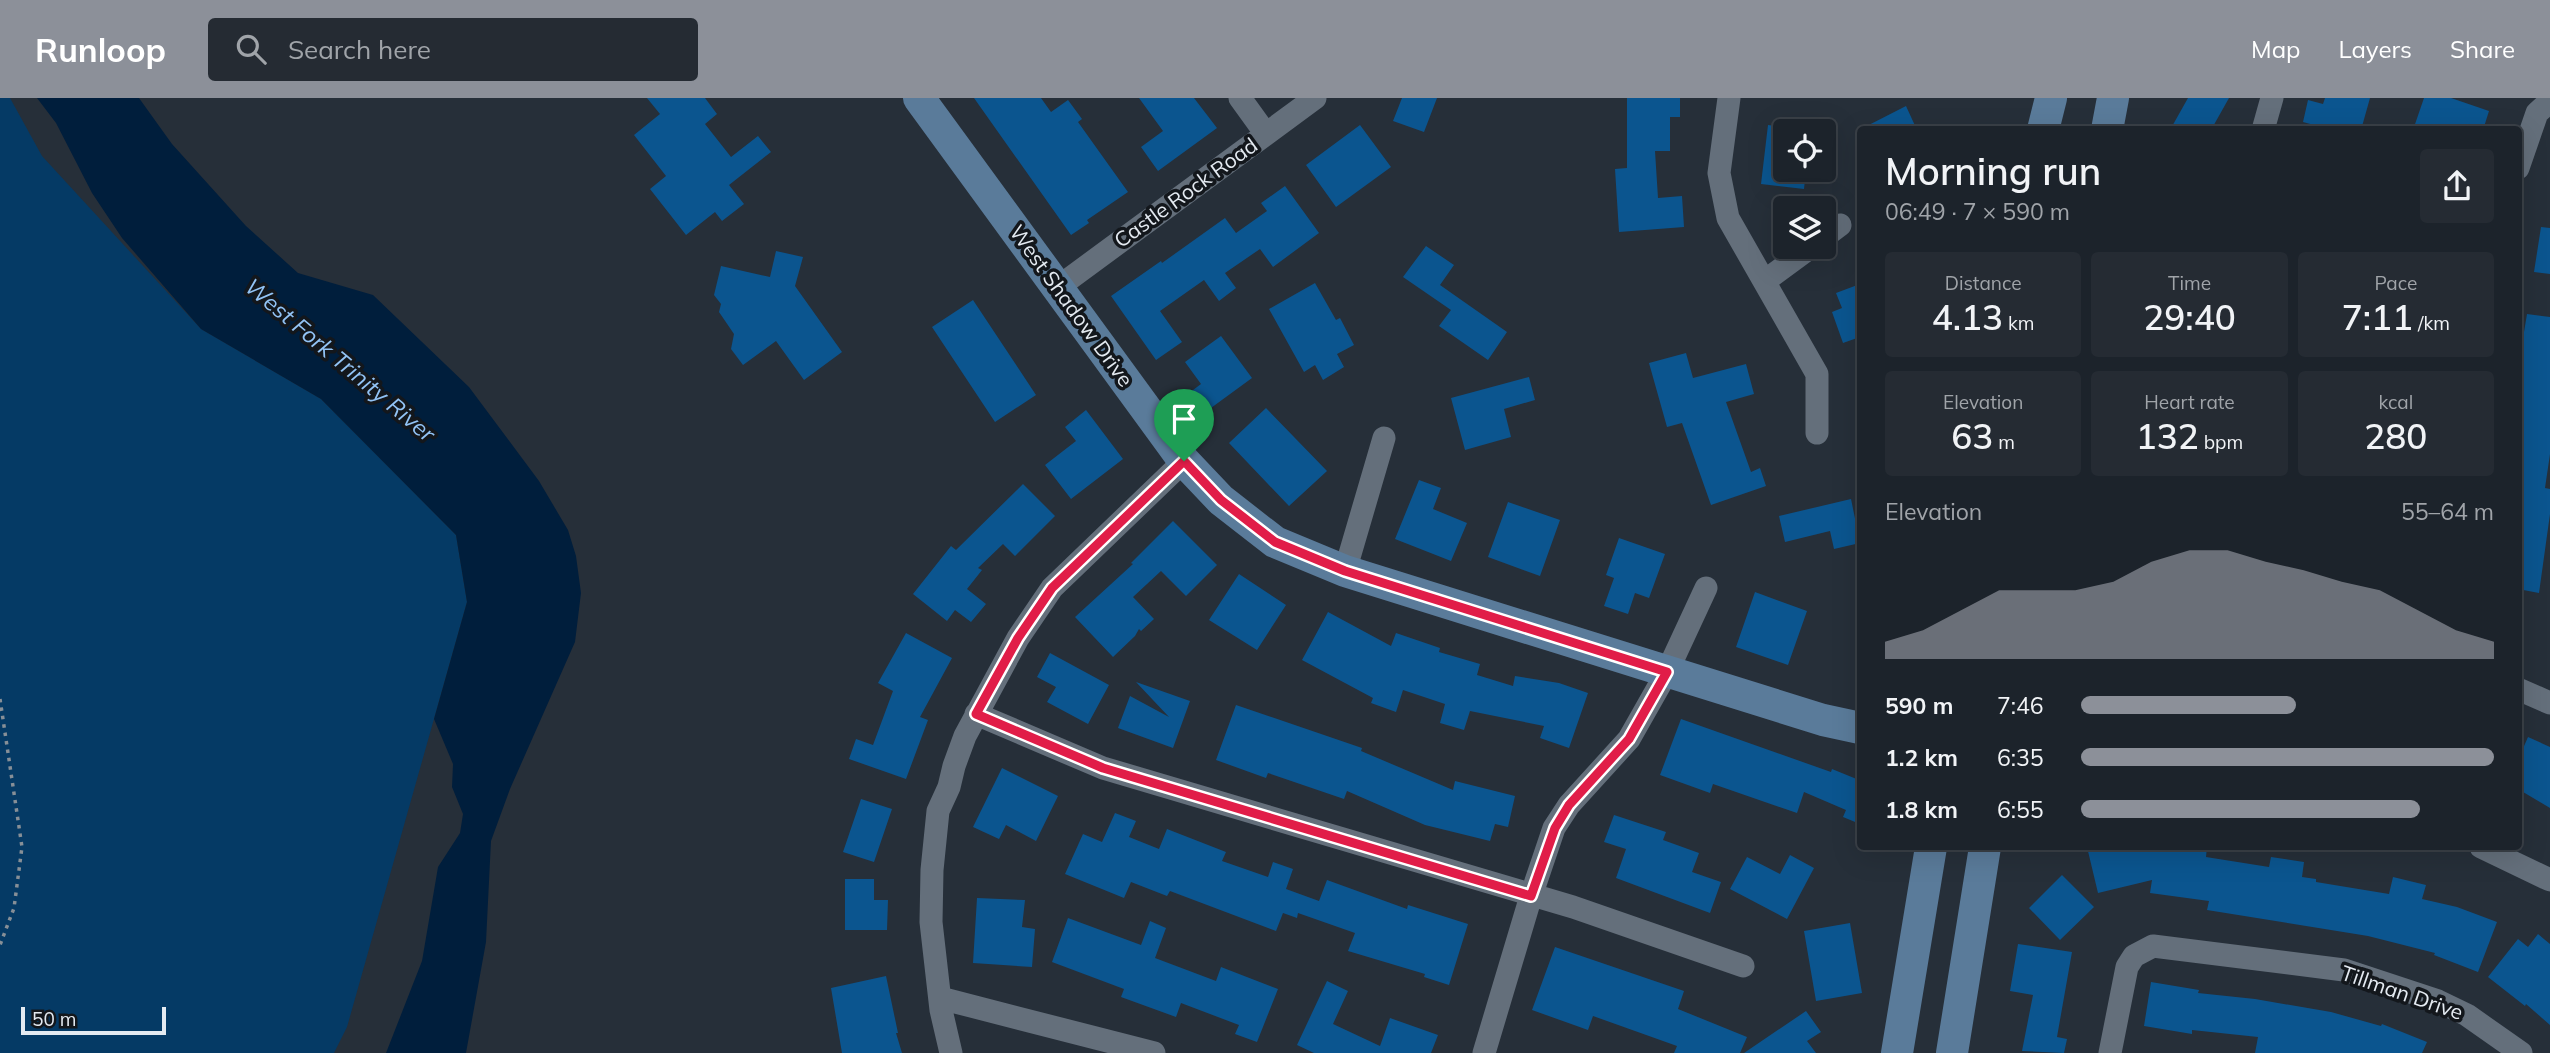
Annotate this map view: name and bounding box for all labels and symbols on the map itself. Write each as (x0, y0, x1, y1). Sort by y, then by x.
street label: Castle Rock Road (1109, 132, 1262, 253)
street label: West Shadow Drive (1004, 219, 1139, 391)
water label: West Fork Trinity River (239, 272, 443, 449)
pin (1154, 389, 1214, 461)
street label: Tillman Drive (2338, 959, 2467, 1025)
scale bar (21, 1004, 166, 1036)

